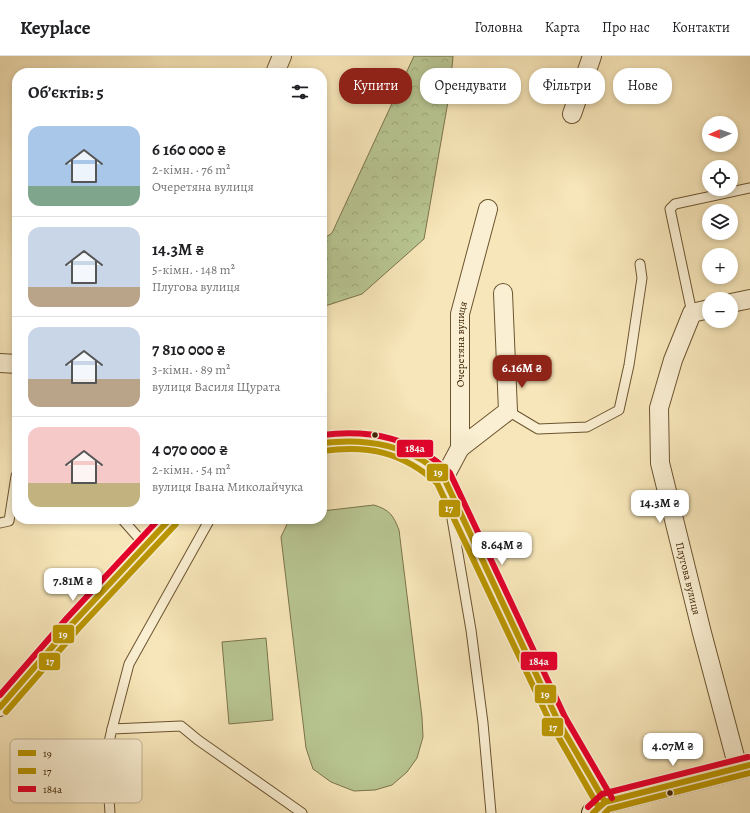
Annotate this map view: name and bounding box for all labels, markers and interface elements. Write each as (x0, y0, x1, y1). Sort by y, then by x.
text: Keyplace (20, 15, 90, 41)
text: Головна (474, 18, 523, 37)
text: Карта (545, 18, 580, 37)
text: Про нас (602, 18, 650, 37)
text: Контакти (672, 18, 730, 37)
chip: Купити (339, 68, 412, 104)
chip: Орендувати (420, 68, 521, 104)
chip: Фільтри (529, 68, 605, 104)
chip: Нове (613, 68, 672, 104)
text: Об’єктів: 5 (28, 81, 104, 104)
icon: filters (289, 81, 311, 103)
north arrow (702, 116, 738, 152)
map controls (702, 116, 738, 328)
text: 6 160 000 ₴ (152, 138, 226, 161)
icon: home (60, 142, 108, 190)
button: locate (702, 160, 738, 196)
text: 2-кімн. · 76 m² (152, 161, 230, 178)
text: Очеретяна вулиця (152, 178, 254, 195)
button: layers (702, 204, 738, 240)
text: 14.3M ₴ (152, 238, 204, 261)
icon: home (60, 243, 108, 291)
button: + (702, 248, 738, 284)
text: 5-кімн. · 148 m² (152, 261, 235, 278)
text: Плугова вулиця (152, 278, 240, 295)
button: − (702, 292, 738, 328)
street label: Очеретяна вулиця (453, 299, 471, 387)
text: 7 810 000 ₴ (152, 338, 226, 361)
icon: home (60, 343, 108, 391)
pin: 6.16M ₴ (485, 355, 559, 389)
text: 6.16M ₴ (502, 359, 542, 376)
text: 3-кімн. · 89 m² (152, 361, 230, 378)
text: вулиця Василя Щурата (152, 378, 280, 395)
unlabelled marker (370, 430, 380, 440)
text: 4 070 000 ₴ (152, 438, 228, 461)
line badge: 184а (396, 439, 434, 458)
text: 184а (405, 441, 426, 456)
icon: home (60, 443, 108, 491)
text: 2-кімн. · 54 m² (152, 461, 230, 478)
line badge: 19 (426, 463, 449, 482)
text: 19 (433, 465, 443, 480)
text: вулиця Івана Миколайчука (152, 478, 303, 495)
pin: 14.3M ₴ (623, 490, 697, 524)
text: 14.3M ₴ (640, 494, 680, 511)
line badge: 17 (438, 499, 461, 518)
text: 17 (445, 501, 454, 516)
pin: 8.64M ₴ (465, 532, 539, 566)
text: 8.64M ₴ (481, 536, 523, 553)
street label: Плугова вулиця (672, 540, 705, 616)
pin: 7.81M ₴ (36, 568, 110, 602)
text: 7.81M ₴ (53, 572, 93, 589)
line badge: 19 (52, 624, 75, 644)
text: 19 (58, 627, 68, 642)
line badge: 184а (520, 651, 558, 671)
line badge: 17 (38, 652, 61, 671)
text: 17 (46, 654, 55, 669)
text: 184а (529, 654, 550, 669)
line badge: 19 (534, 684, 557, 704)
text: 19 (540, 687, 550, 702)
line badge: 17 (541, 717, 564, 737)
text: 17 (549, 720, 558, 735)
pin: 4.07M ₴ (636, 733, 710, 767)
text: 4.07M ₴ (652, 737, 694, 754)
legend (10, 739, 142, 803)
text: 19 (43, 746, 52, 761)
text: 17 (43, 764, 52, 779)
text: 184а (43, 782, 63, 797)
unlabelled marker (665, 788, 675, 798)

